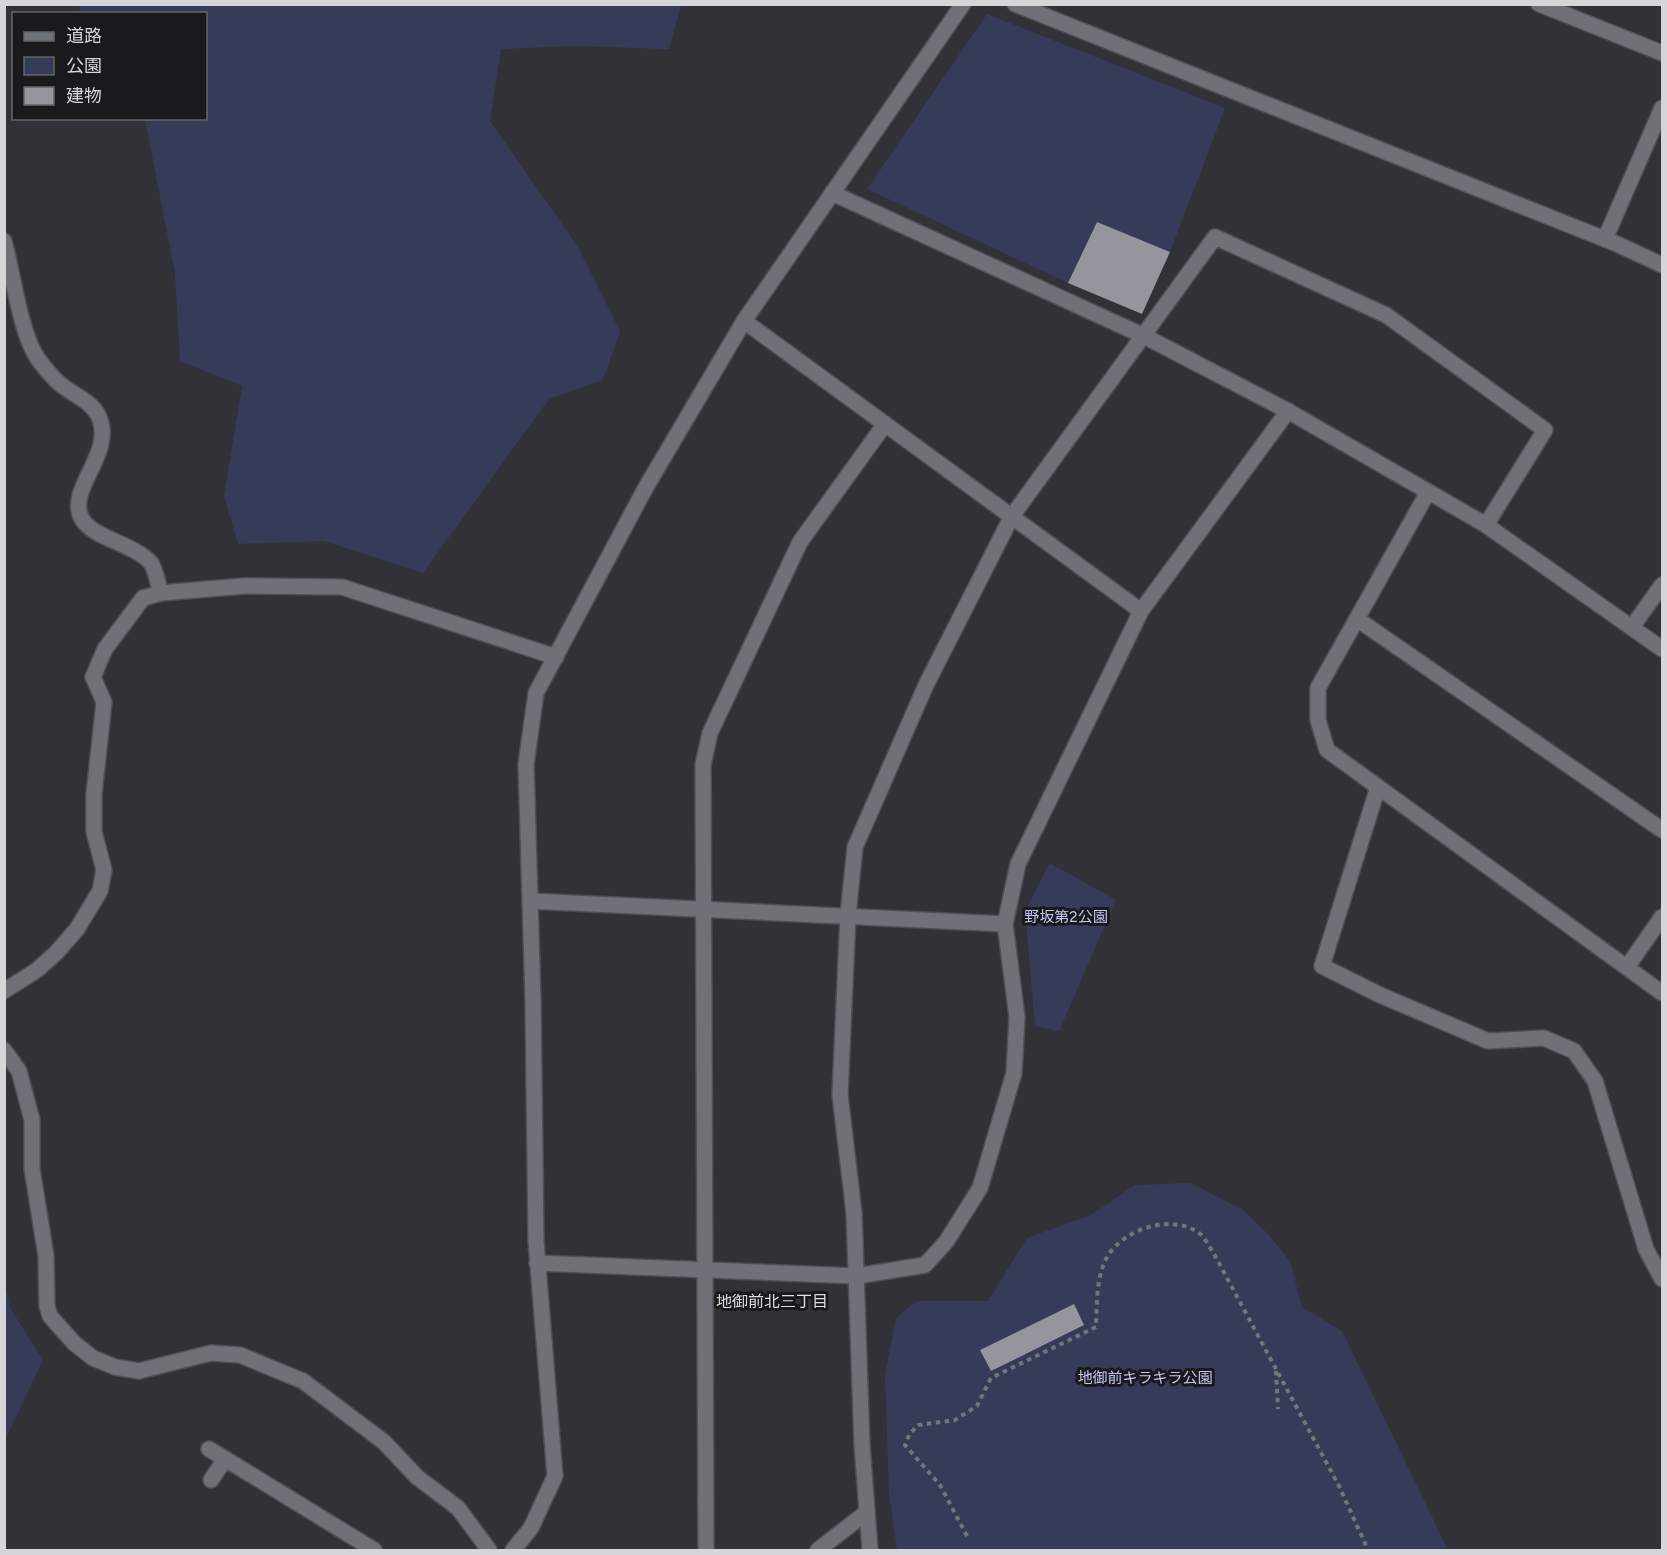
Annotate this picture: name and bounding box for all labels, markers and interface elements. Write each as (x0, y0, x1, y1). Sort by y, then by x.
legend (12, 12, 207, 120)
text: 道路 (66, 25, 102, 47)
text: 公園 (66, 55, 102, 77)
text: 建物 (66, 85, 102, 107)
park label: 野坂第2公園 (1024, 908, 1108, 926)
district label: 地御前北三丁目 (716, 1292, 828, 1311)
park label: 地御前キラキラ公園 (1077, 1369, 1213, 1387)

